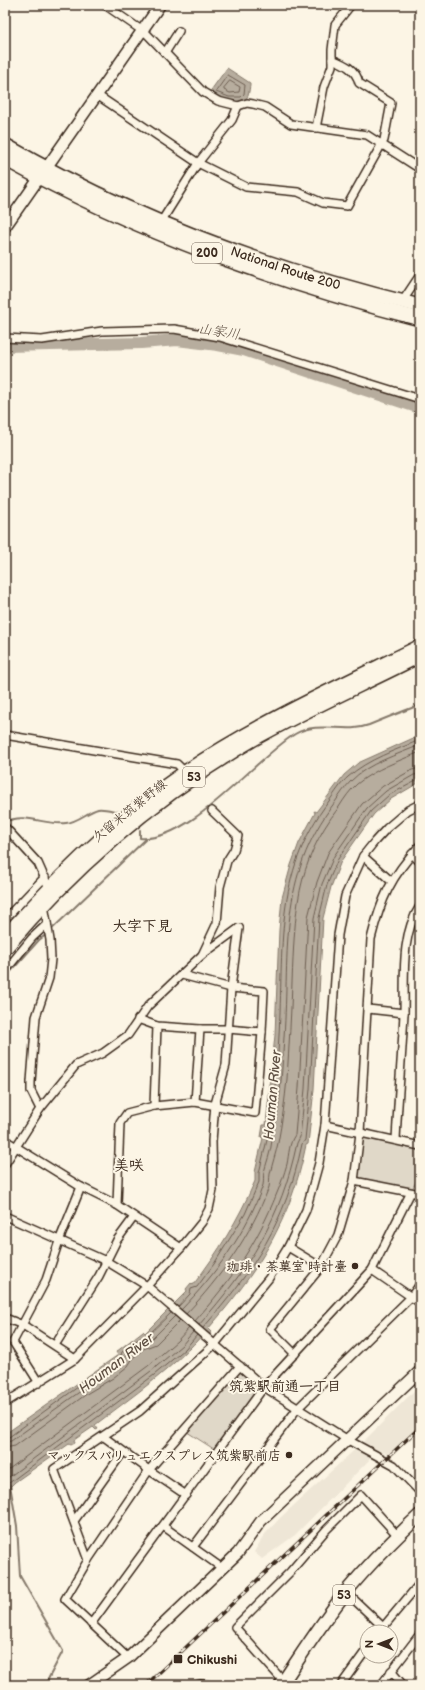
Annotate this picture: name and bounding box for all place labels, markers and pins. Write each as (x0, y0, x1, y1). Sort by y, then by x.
place label: 珈琲・茶菓室 時計臺 (226, 1259, 347, 1275)
marker: 珈琲・茶菓室 時計臺 (350, 1261, 360, 1271)
place label: マックスバリュエクスプレス筑紫駅前店 (47, 1448, 281, 1464)
marker: マックスバリュエクスプレス筑紫駅前店 (284, 1450, 294, 1460)
place label: Chikushi (187, 1652, 237, 1668)
marker: Chikushi (172, 1653, 184, 1665)

